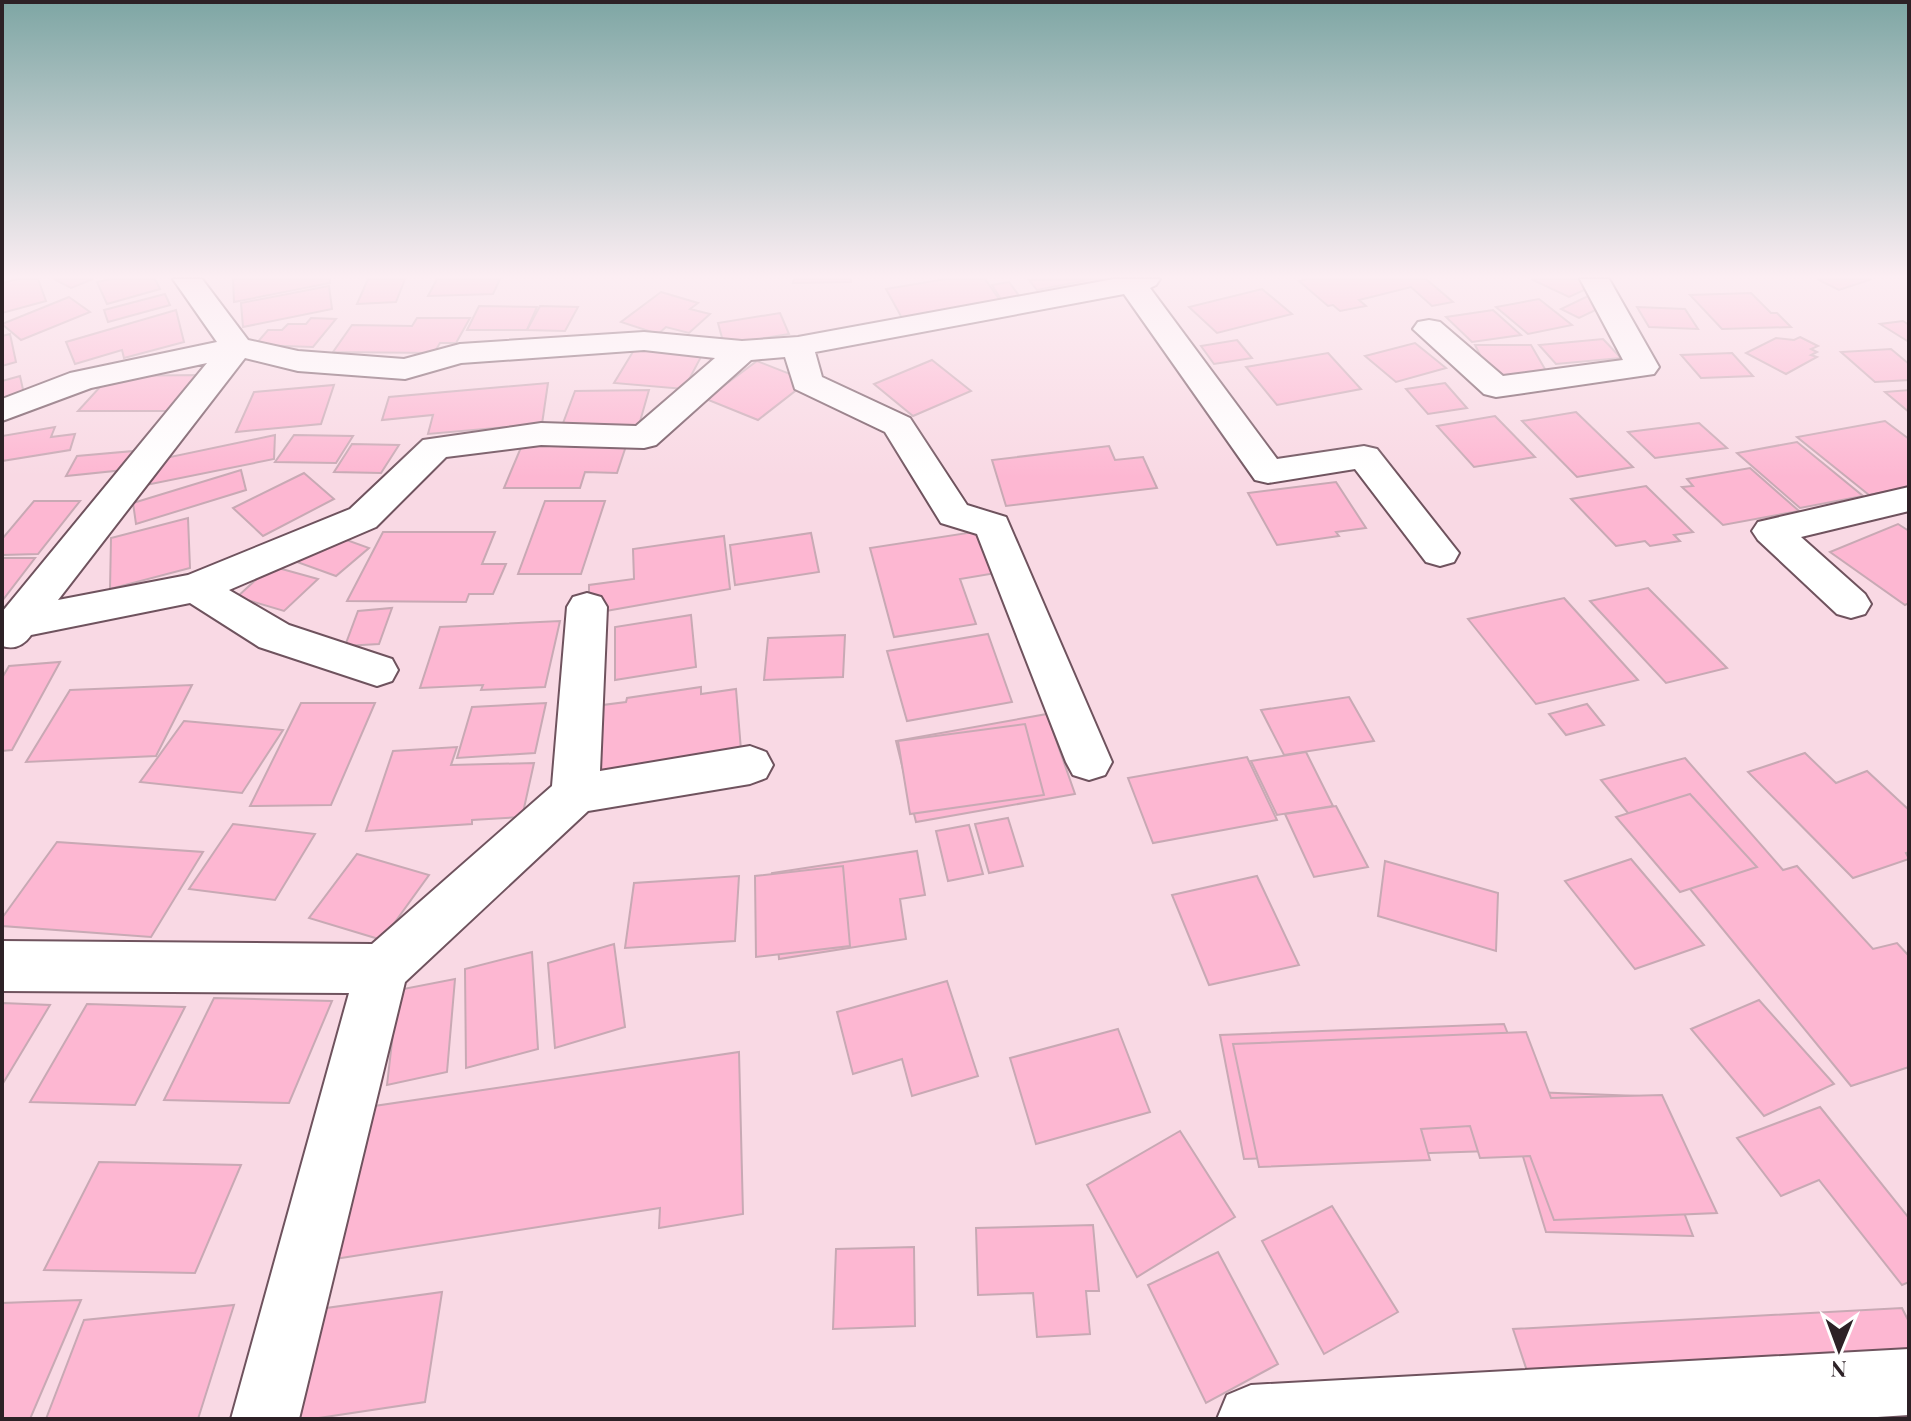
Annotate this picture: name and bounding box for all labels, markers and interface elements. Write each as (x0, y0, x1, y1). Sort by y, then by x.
north arrow (1799, 1309, 1879, 1389)
text: N (1830, 1355, 1847, 1385)

